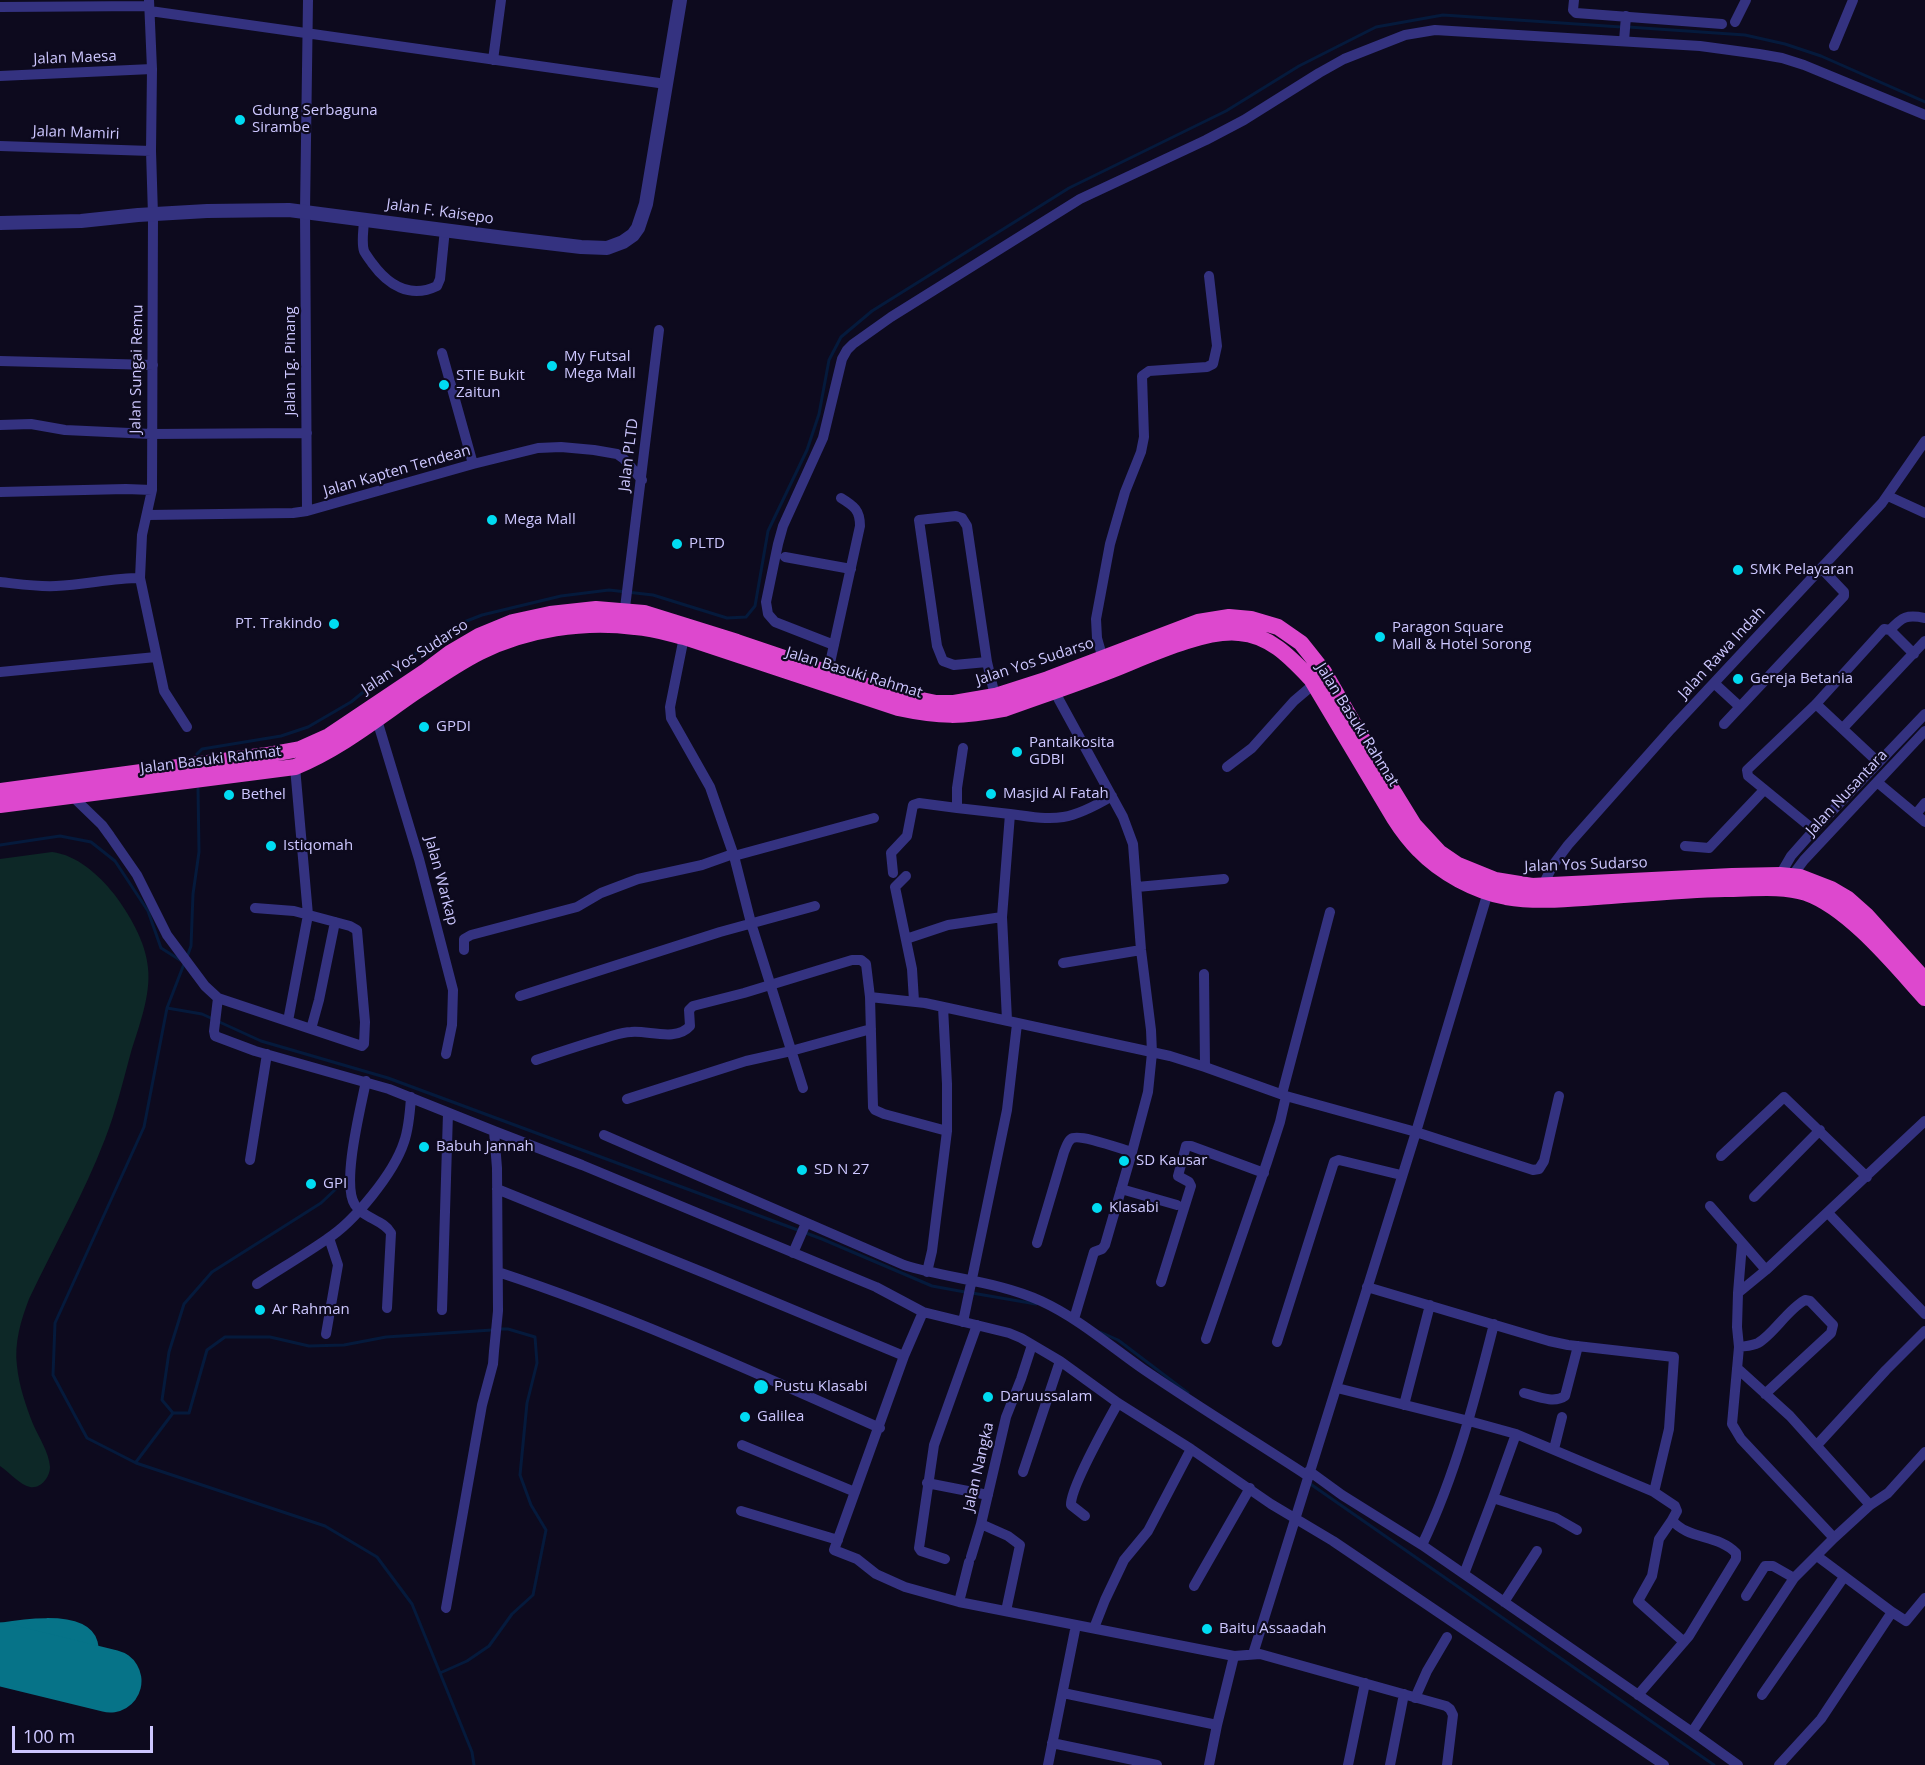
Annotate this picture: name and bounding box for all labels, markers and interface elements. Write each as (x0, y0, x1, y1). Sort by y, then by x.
street label: Jalan Maesa (33, 48, 117, 68)
place label: Gdung Serbaguna Sirambe (252, 102, 378, 137)
marker: Gdung Serbaguna Sirambe (233, 113, 247, 127)
street label: Jalan Mamiri (32, 122, 120, 144)
street label: Jalan F. Kaisepo (385, 196, 495, 228)
street label: Jalan Sungai Remu (127, 304, 147, 434)
street label: Jalan Tg. Pinang (282, 306, 300, 416)
place label: My Futsal Mega Mall (564, 348, 636, 383)
marker: My Futsal Mega Mall (545, 359, 559, 373)
place label: STIE Bukit Zaitun (456, 367, 525, 402)
marker: STIE Bukit Zaitun (437, 378, 451, 392)
street label: Jalan PLTD (616, 417, 642, 493)
street label: Jalan Kapten Tendean (321, 441, 473, 501)
place label: Mega Mall (504, 511, 576, 529)
marker: Mega Mall (485, 513, 499, 527)
place label: PLTD (689, 535, 725, 553)
marker: PLTD (670, 537, 684, 551)
place label: SMK Pelayaran (1750, 561, 1854, 579)
marker: SMK Pelayaran (1731, 563, 1745, 577)
street label: Jalan Rawa Indah (1675, 603, 1769, 703)
place label: PT. Trakindo (235, 615, 322, 633)
street label: Jalan Yos Sudarso (358, 616, 472, 698)
marker: PT. Trakindo (327, 617, 341, 631)
place label: Paragon Square Mall & Hotel Sorong (1392, 619, 1531, 654)
marker: Paragon Square Mall & Hotel Sorong (1373, 630, 1387, 644)
street label: Jalan Yos Sudarso (974, 634, 1096, 690)
street label: Jalan Basuki Rahmat (784, 644, 924, 702)
street label: Jalan Basuki Rahmat (1312, 660, 1402, 790)
place label: Gereja Betania (1750, 670, 1853, 688)
marker: Gereja Betania (1731, 672, 1745, 686)
place label: GPDI (436, 718, 471, 736)
marker: GPDI (417, 720, 431, 734)
place label: Pantaikosita GDBI (1029, 734, 1115, 769)
street label: Jalan Basuki Rahmat (139, 742, 283, 778)
marker: Pantaikosita GDBI (1010, 745, 1024, 759)
street label: Jalan Nusantara (1803, 746, 1891, 840)
place label: Masjid Al Fatah (1003, 785, 1109, 803)
place label: Bethel (241, 786, 286, 804)
marker: Masjid Al Fatah (984, 787, 998, 801)
marker: Bethel (222, 788, 236, 802)
street label: Jalan Warkap (420, 835, 462, 927)
place label: Istiqomah (283, 837, 353, 855)
marker: Istiqomah (264, 839, 278, 853)
street label: Jalan Yos Sudarso (1524, 854, 1648, 876)
place label: Babuh Jannah (436, 1138, 534, 1156)
marker: Babuh Jannah (417, 1140, 431, 1154)
place label: SD Kausar (1136, 1152, 1207, 1170)
marker: SD Kausar (1117, 1154, 1131, 1168)
place label: SD N 27 (814, 1161, 869, 1179)
marker: SD N 27 (795, 1163, 809, 1177)
place label: GPI (323, 1175, 347, 1193)
marker: GPI (304, 1177, 318, 1191)
place label: Klasabi (1109, 1199, 1159, 1217)
marker: Klasabi (1090, 1201, 1104, 1215)
place label: Ar Rahman (272, 1301, 350, 1319)
marker: Ar Rahman (253, 1303, 267, 1317)
marker: Pustu Klasabi (752, 1378, 770, 1396)
place label: Pustu Klasabi (774, 1378, 868, 1396)
place label: Daruussalam (1000, 1388, 1092, 1406)
marker: Daruussalam (981, 1390, 995, 1404)
place label: Galilea (757, 1408, 804, 1426)
marker: Galilea (738, 1410, 752, 1424)
street label: Jalan Nangka (960, 1421, 998, 1513)
place label: Baitu Assaadah (1219, 1620, 1326, 1638)
marker: Baitu Assaadah (1200, 1622, 1214, 1636)
scale bar (15, 1714, 156, 1752)
text: 100 m (23, 1724, 75, 1748)

